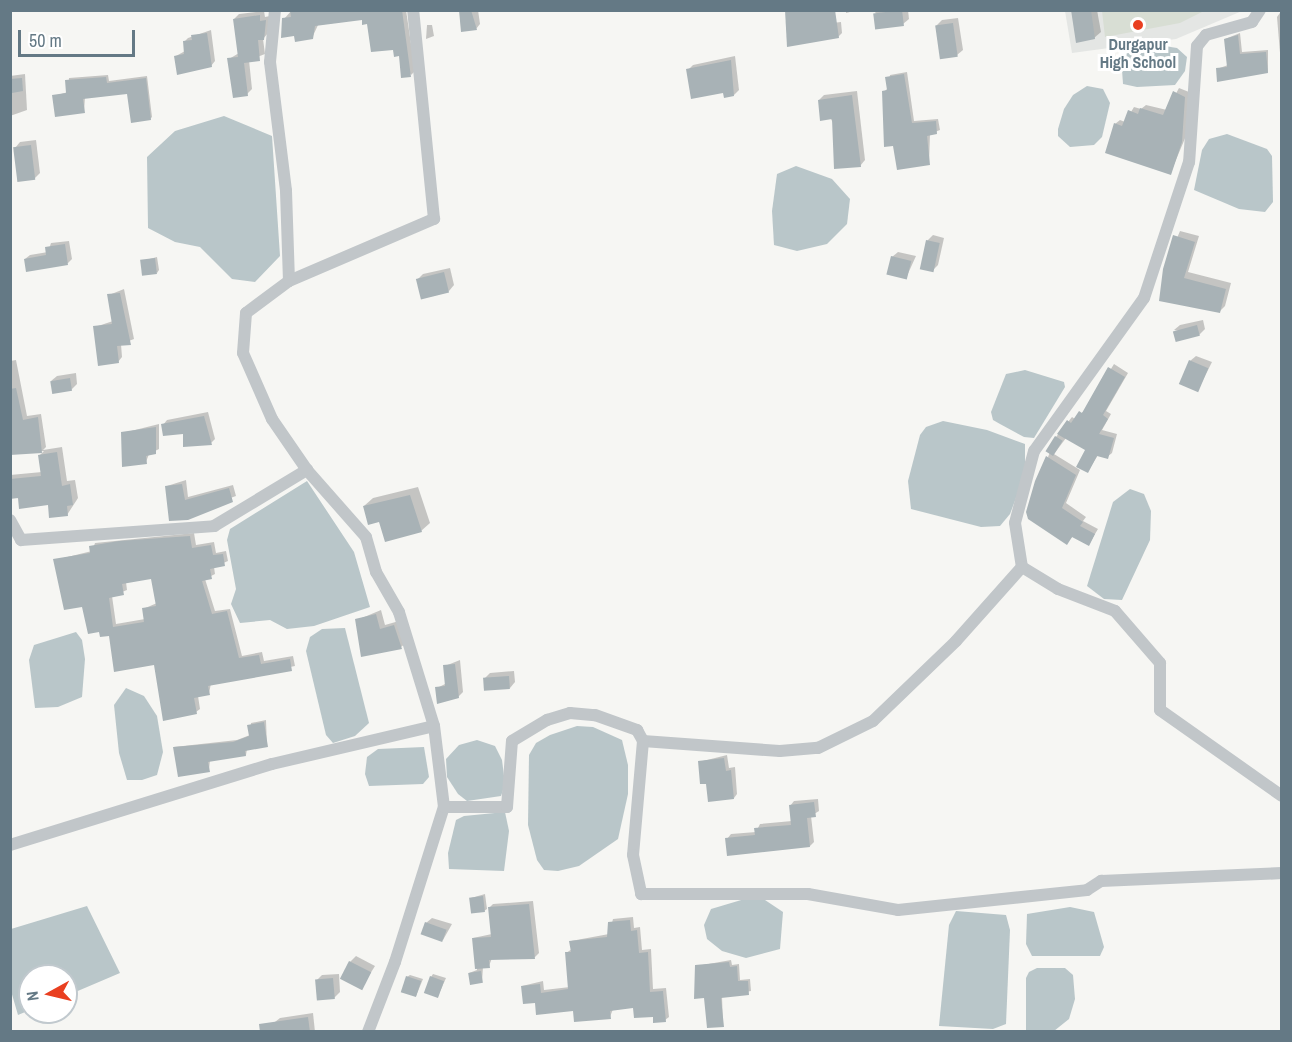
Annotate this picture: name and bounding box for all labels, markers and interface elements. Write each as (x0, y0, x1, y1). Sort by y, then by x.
scale bar (21, 18, 138, 56)
marker: Durgapur High School (1131, 18, 1145, 32)
text: 50 m (29, 28, 62, 53)
place label: Durgapur High School (1100, 34, 1176, 72)
north arrow (18, 964, 78, 1024)
text: N (21, 990, 44, 1002)

